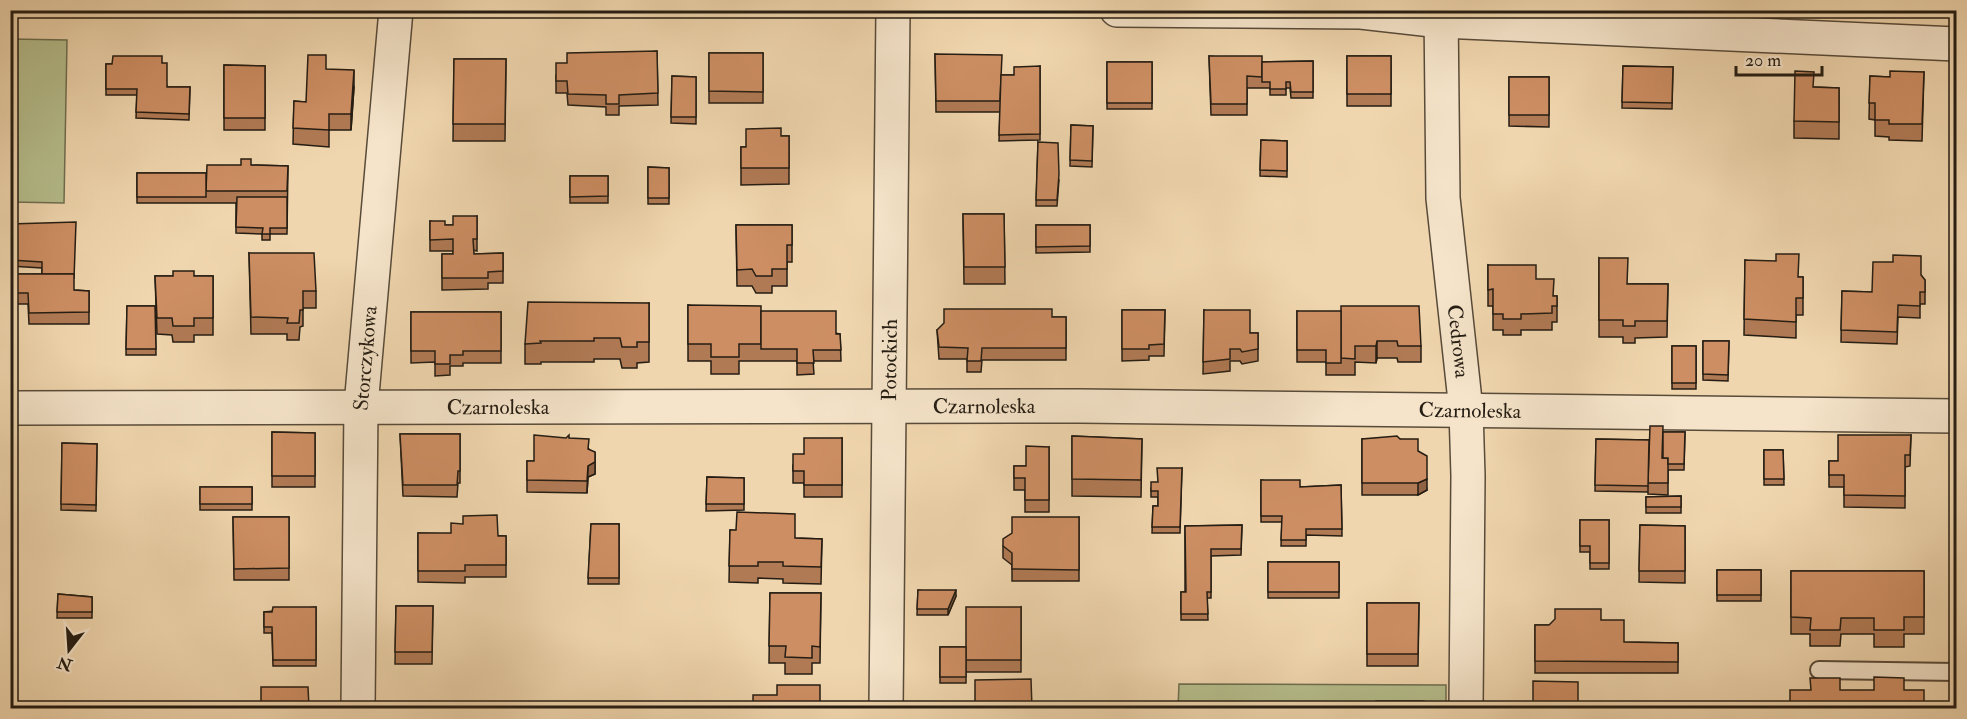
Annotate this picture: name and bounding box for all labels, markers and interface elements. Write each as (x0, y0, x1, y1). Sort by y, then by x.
scale bar (1736, 39, 1822, 77)
text: 20 m (1745, 49, 1781, 72)
street label: Cedrowa (1441, 303, 1476, 380)
street label: Storczykowa (347, 304, 383, 412)
street label: Potockich (876, 319, 903, 401)
street label: Czarnoleska (447, 393, 550, 421)
street label: Czarnoleska (933, 393, 1036, 420)
street label: Czarnoleska (1419, 396, 1522, 425)
north arrow (39, 620, 99, 680)
text: N (54, 652, 76, 675)

